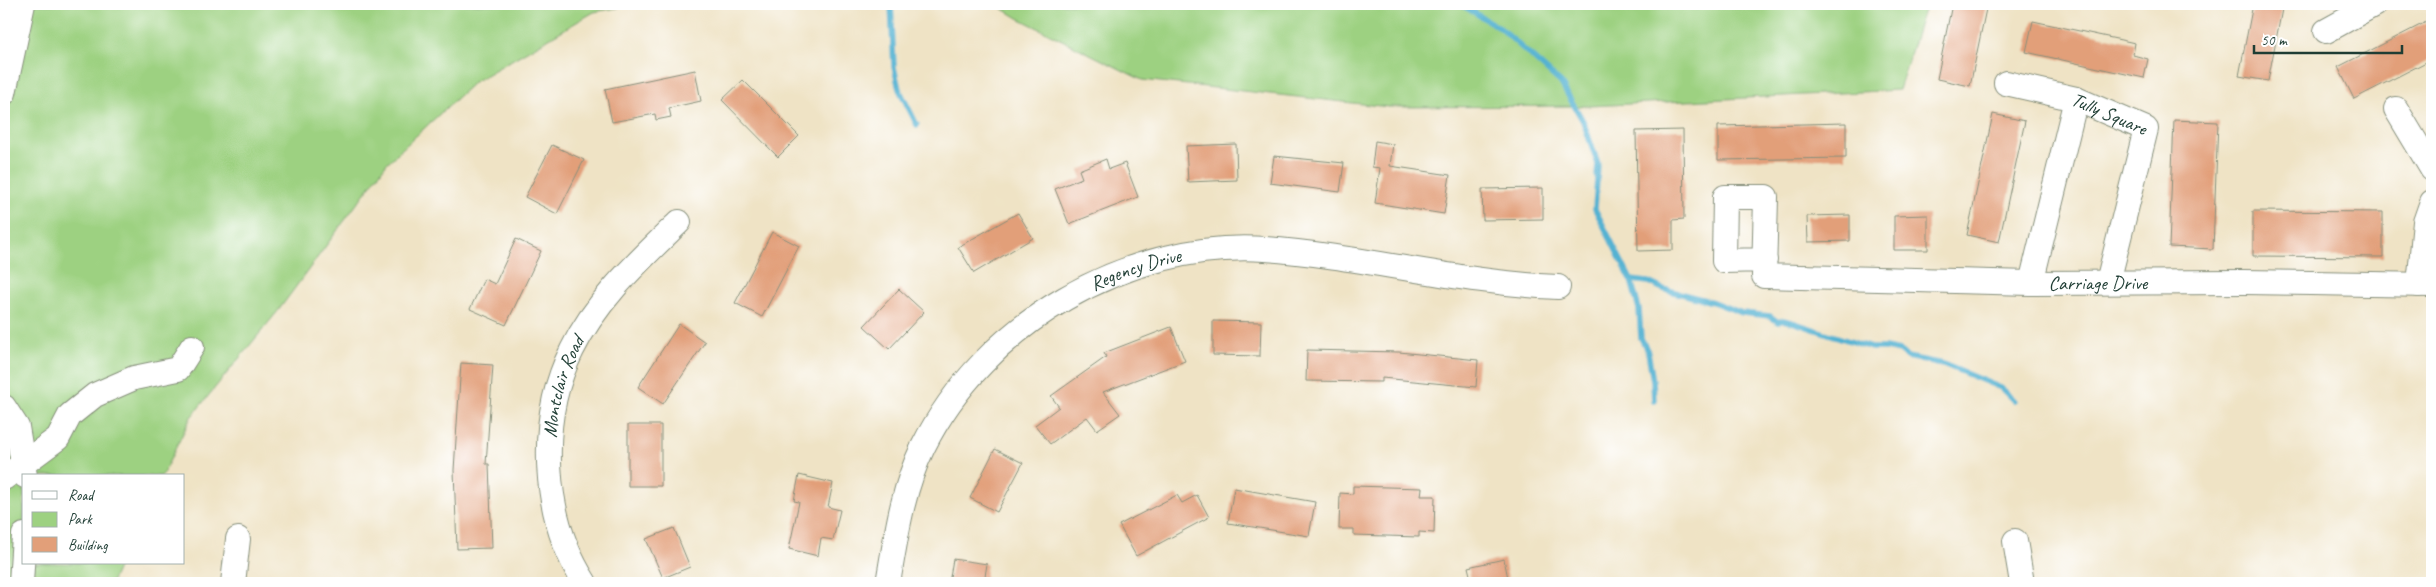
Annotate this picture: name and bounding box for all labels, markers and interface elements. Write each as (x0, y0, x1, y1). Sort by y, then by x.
scale bar (2254, 22, 2401, 54)
text: 50 m (2261, 31, 2288, 50)
street label: Tully Square (2068, 86, 2152, 141)
street label: Regency Drive (1086, 242, 1184, 296)
street label: Carriage Drive (2048, 270, 2149, 295)
street label: Montclair Road (537, 329, 591, 439)
legend (22, 474, 185, 564)
text: Road (68, 486, 95, 505)
text: Park (68, 510, 93, 529)
text: Building (68, 536, 108, 555)

